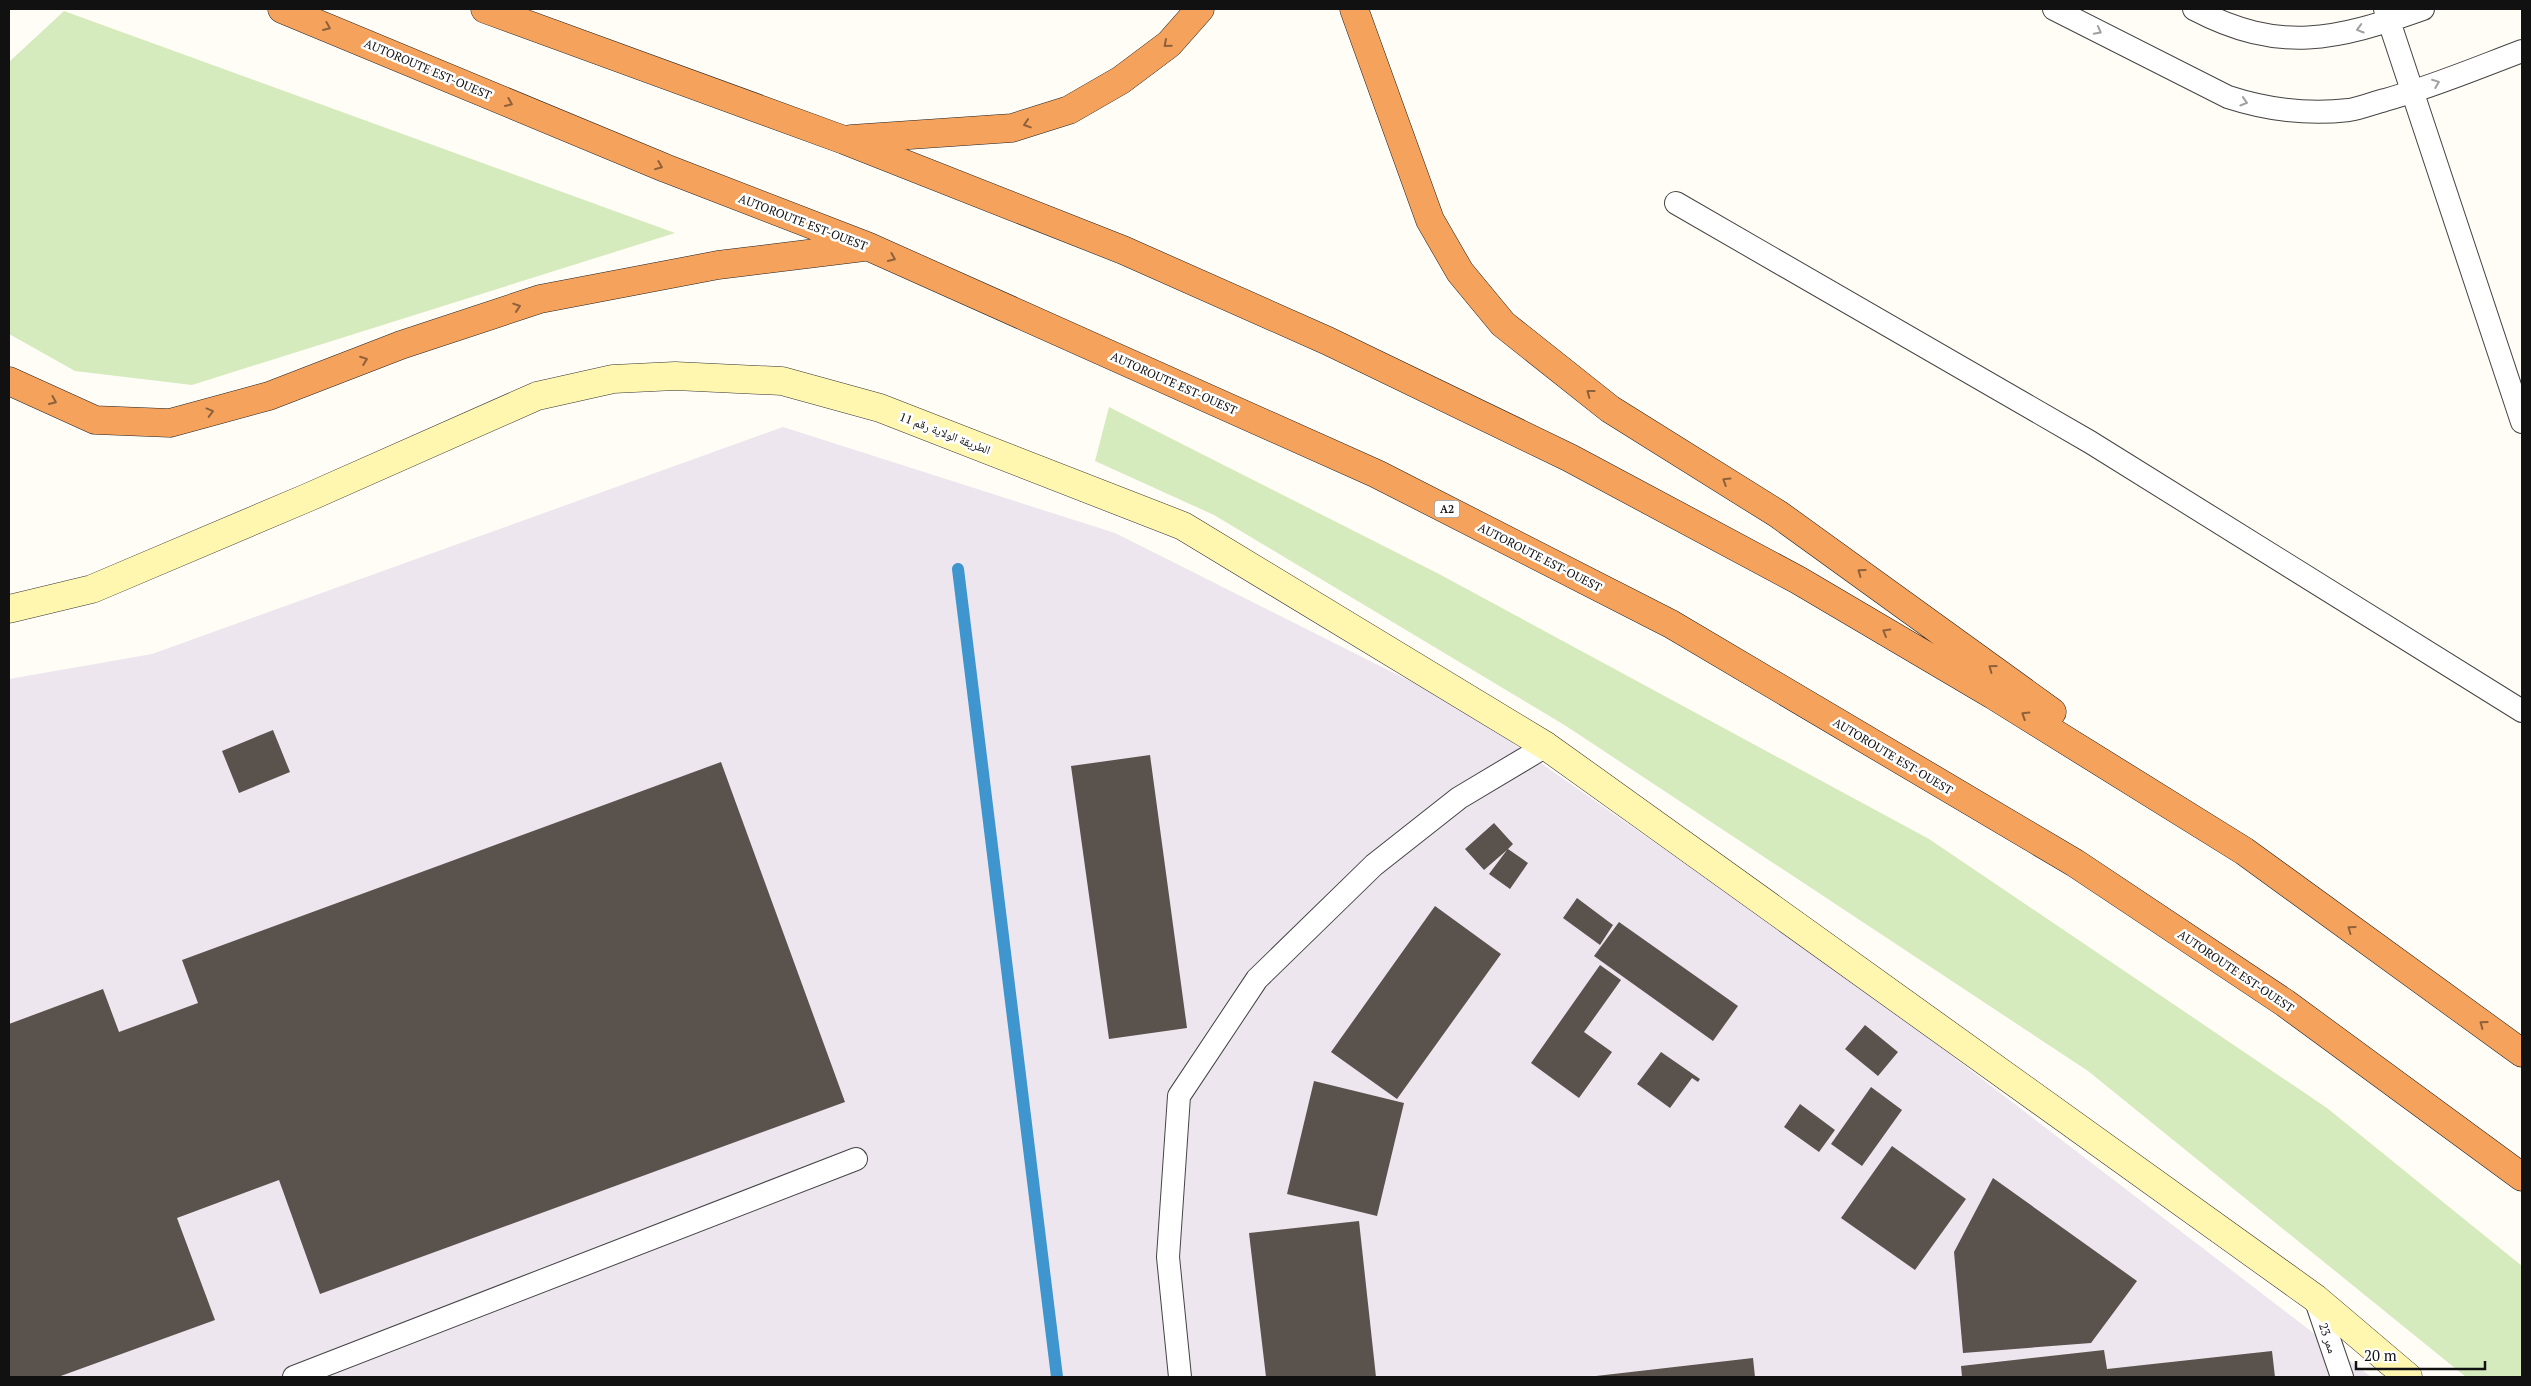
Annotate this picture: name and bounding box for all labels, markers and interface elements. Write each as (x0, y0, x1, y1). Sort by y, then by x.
one-way arrow (322, 21, 331, 32)
one-way arrow (2355, 23, 2364, 34)
one-way arrow (2092, 25, 2101, 35)
street label: AUTOROUTE EST-OUEST (362, 35, 494, 103)
one-way arrow (1163, 39, 1172, 48)
one-way arrow (2431, 79, 2440, 89)
one-way arrow (2239, 96, 2247, 106)
one-way arrow (505, 98, 513, 108)
one-way arrow (1023, 118, 1031, 128)
one-way arrow (655, 160, 663, 170)
street label: AUTOROUTE EST-OUEST (736, 190, 870, 254)
one-way arrow (887, 251, 896, 262)
one-way arrow (512, 302, 521, 312)
street label: AUTOROUTE EST-OUEST (1108, 348, 1240, 418)
one-way arrow (359, 356, 367, 366)
one-way arrow (1586, 390, 1596, 399)
one-way arrow (48, 394, 57, 405)
one-way arrow (205, 408, 213, 418)
street label: الطريقة الولاية رقم 11 (897, 409, 993, 458)
one-way arrow (1723, 478, 1732, 487)
road number: A2 (1434, 500, 1460, 518)
street label: AUTOROUTE EST-OUEST (1476, 519, 1605, 595)
one-way arrow (1857, 569, 1866, 578)
one-way arrow (1882, 628, 1891, 638)
one-way arrow (1988, 665, 1998, 674)
one-way arrow (2022, 711, 2031, 721)
street label: AUTOROUTE EST-OUEST (1831, 714, 1956, 798)
one-way arrow (2348, 926, 2357, 934)
street label: AUTOROUTE EST-OUEST (2175, 927, 2297, 1016)
one-way arrow (2479, 1021, 2489, 1030)
street label: ممر 23 (2316, 1321, 2340, 1355)
scale bar (2356, 1338, 2485, 1370)
text: 20 m (2364, 1345, 2397, 1365)

